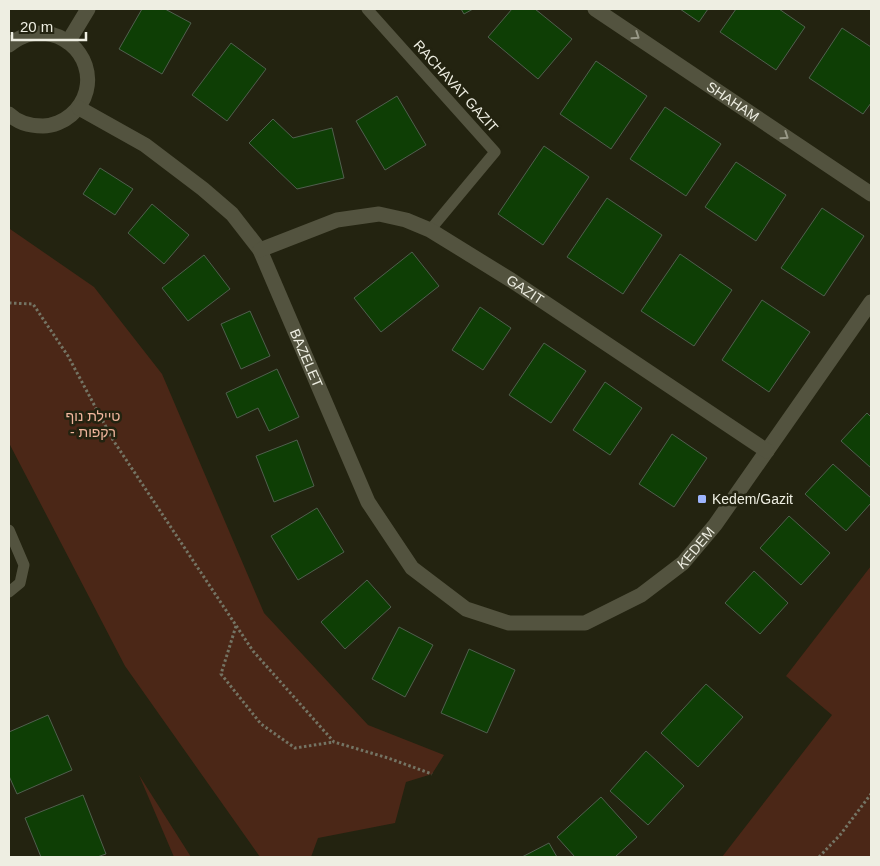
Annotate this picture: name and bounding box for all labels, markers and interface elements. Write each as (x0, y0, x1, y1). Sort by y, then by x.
scale bar (12, 10, 86, 42)
text: 20 m (20, 18, 53, 35)
one-way arrow (630, 30, 639, 39)
street label: RACHAVAT GAZIT (411, 37, 502, 136)
street label: SHAHAM (704, 78, 762, 125)
one-way arrow (779, 130, 789, 139)
street label: GAZIT (504, 271, 547, 308)
street label: BAZELET (287, 326, 326, 390)
park label: טיילת נוף - רקפות (66, 408, 120, 440)
place label: Kedem/Gazit (712, 491, 793, 507)
marker: Kedem/Gazit (696, 493, 708, 505)
street label: KEDEM (674, 524, 718, 573)

